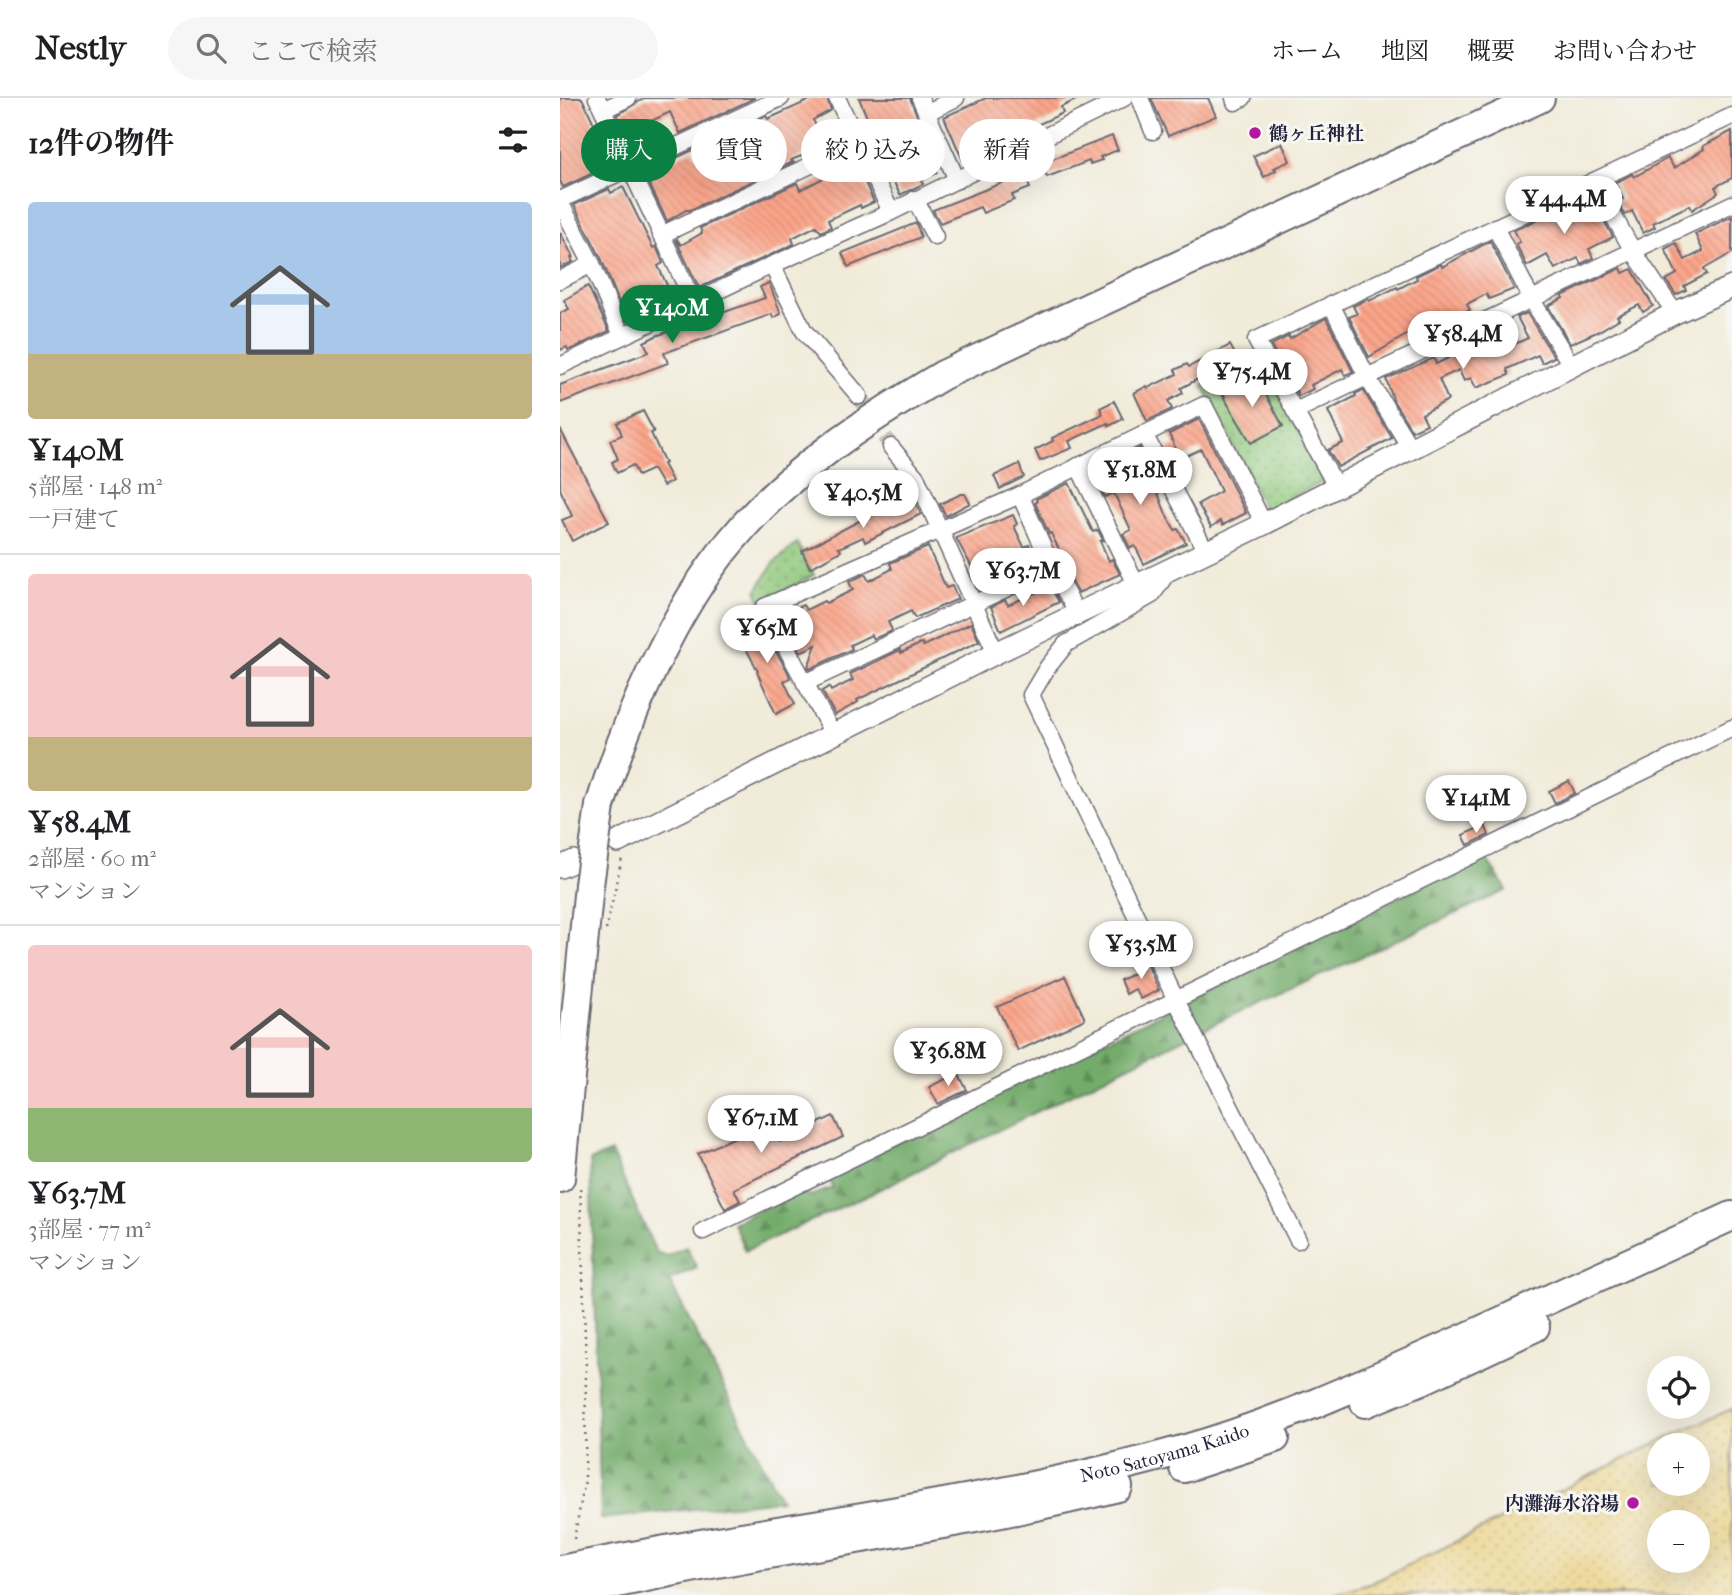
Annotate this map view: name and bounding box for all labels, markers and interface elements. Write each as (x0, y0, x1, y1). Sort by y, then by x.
search box (168, 17, 658, 80)
text: Nestly (35, 29, 126, 68)
icon: search (192, 29, 230, 67)
text: ここで検索 (248, 36, 378, 67)
text: ホーム (1271, 37, 1343, 65)
text: 地図 (1381, 37, 1429, 65)
text: 概要 (1467, 37, 1515, 65)
text: お問い合わせ (1553, 37, 1697, 65)
chip: 購入 (581, 119, 677, 182)
chip: 賃貸 (691, 119, 787, 182)
chip: 絞り込み (801, 119, 945, 182)
chip: 新着 (959, 119, 1055, 182)
icon: filters (494, 121, 532, 159)
place label: 鶴ヶ丘神社 (1269, 123, 1364, 145)
marker: 鶴ヶ丘神社 (1247, 125, 1263, 141)
text: 12件の物件 (28, 126, 174, 161)
pin: ¥44.4M (1507, 176, 1621, 236)
text: ¥44.4M (1521, 185, 1607, 212)
icon: home (217, 247, 343, 373)
pin: ¥140M (623, 286, 721, 345)
text: ¥140M (635, 294, 709, 321)
pin: ¥58.4M (1406, 312, 1520, 371)
text: ¥58.4M (1423, 320, 1503, 347)
pin: ¥75.4M (1195, 350, 1309, 409)
text: ¥75.4M (1213, 358, 1291, 385)
text: ¥140M (28, 433, 124, 468)
pin: ¥51.8M (1083, 448, 1197, 507)
text: ¥51.8M (1103, 456, 1177, 483)
pin: ¥40.5M (806, 470, 920, 530)
text: 5部屋 · 148 m² (28, 473, 162, 500)
text: ¥40.5M (824, 479, 902, 506)
text: 一戸建て (28, 506, 120, 533)
pin: ¥63.7M (966, 548, 1080, 608)
text: ¥63.7M (985, 557, 1061, 584)
pin: ¥65M (726, 606, 808, 665)
text: ¥65M (736, 614, 798, 641)
icon: home (217, 619, 343, 745)
pin: ¥141M (1427, 776, 1525, 835)
text: ¥141M (1442, 784, 1510, 811)
text: ¥58.4M (28, 805, 131, 840)
text: 2部屋 · 60 m² (28, 845, 156, 872)
text: マンション (28, 878, 142, 905)
pin: ¥53.5M (1084, 922, 1198, 981)
text: ¥53.5M (1105, 930, 1177, 957)
icon: home (217, 990, 343, 1116)
pin: ¥36.8M (891, 1028, 1005, 1088)
text: ¥36.8M (910, 1037, 986, 1064)
pin: ¥67.1M (704, 1096, 818, 1155)
text: ¥67.1M (724, 1104, 798, 1131)
text: ¥63.7M (28, 1176, 126, 1211)
text: 3部屋 · 77 m² (28, 1216, 151, 1243)
text: マンション (28, 1249, 142, 1276)
map controls (1647, 1356, 1710, 1573)
button: locate (1647, 1356, 1710, 1419)
street label: Noto Satoyama Kaido (1078, 1419, 1252, 1487)
button: + (1647, 1433, 1710, 1496)
place label: 内灘海水浴場 (1505, 1493, 1619, 1515)
marker: 内灘海水浴場 (1625, 1495, 1641, 1511)
button: − (1647, 1510, 1710, 1573)

